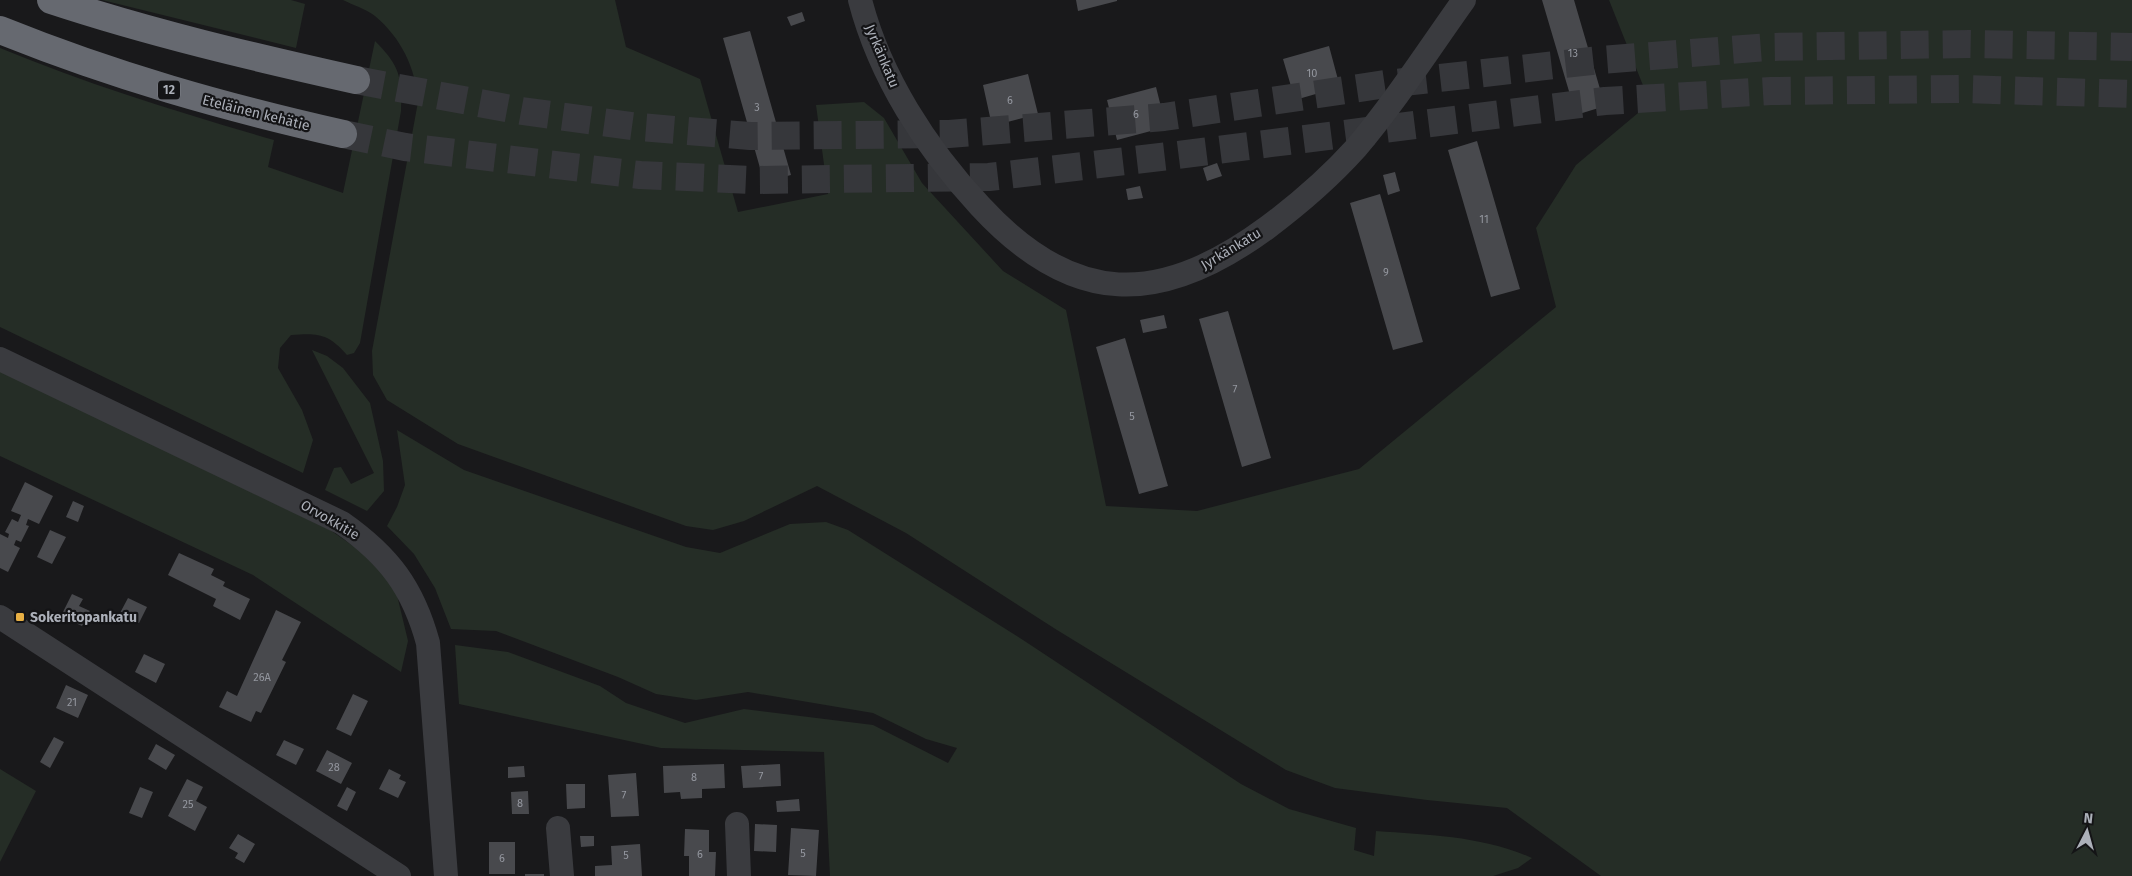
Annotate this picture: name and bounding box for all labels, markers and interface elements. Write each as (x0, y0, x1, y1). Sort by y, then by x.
street label: Jyrkänkatu (861, 22, 903, 90)
house number: 13 (1568, 47, 1578, 60)
house number: 10 (1307, 67, 1317, 80)
road number: 12 (158, 80, 180, 100)
street label: Eteläinen kehätie (200, 91, 312, 135)
house number: 6 (1007, 94, 1013, 107)
house number: 3 (754, 101, 760, 114)
house number: 6 (1133, 108, 1139, 121)
house number: 11 (1479, 213, 1489, 226)
street label: Jyrkänkatu (1198, 224, 1264, 274)
house number: 9 (1383, 266, 1389, 279)
house number: 7 (1233, 383, 1238, 396)
house number: 5 (1129, 410, 1135, 423)
street label: Orvokkitie (298, 496, 362, 544)
place label: Sokeritopankatu (30, 609, 137, 626)
marker: Sokeritopankatu (14, 611, 26, 623)
house number: 26A (253, 671, 271, 684)
house number: 21 (67, 696, 77, 709)
house number: 28 (328, 761, 340, 774)
house number: 7 (759, 770, 764, 783)
house number: 8 (691, 771, 697, 784)
house number: 7 (622, 789, 627, 802)
house number: 8 (517, 797, 523, 810)
house number: 25 (183, 798, 194, 811)
north arrow (2062, 806, 2112, 856)
text: N (2083, 810, 2094, 828)
house number: 5 (800, 847, 806, 860)
house number: 6 (697, 848, 703, 861)
house number: 5 (623, 849, 629, 862)
house number: 6 (499, 852, 505, 865)

